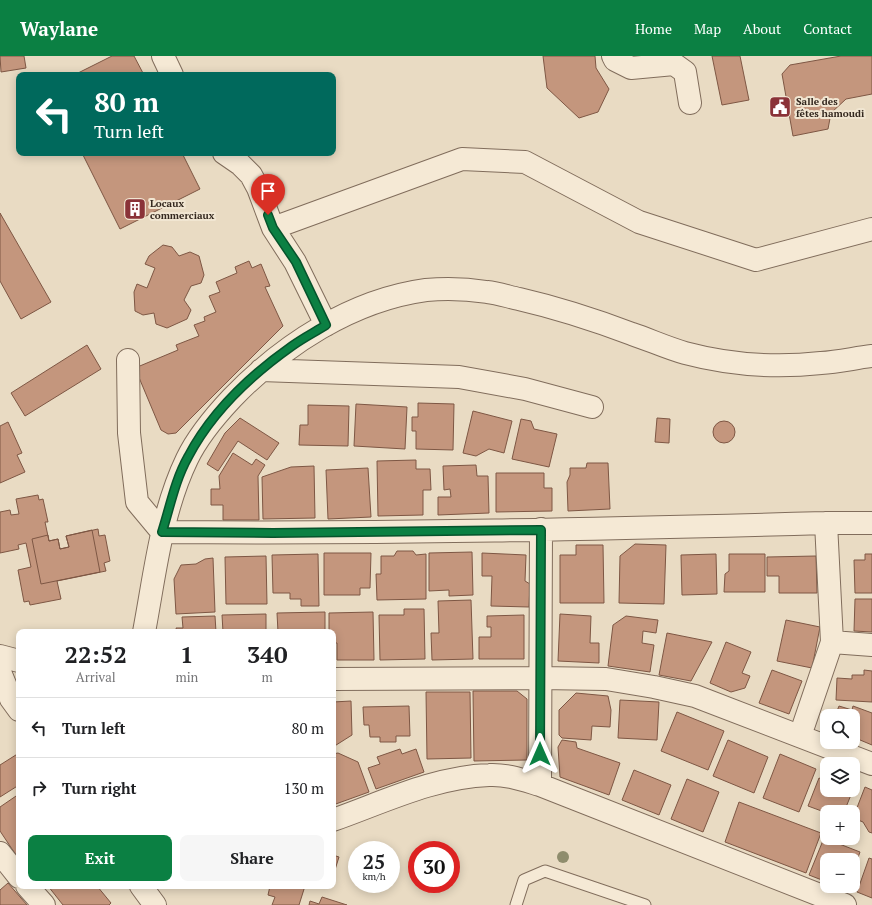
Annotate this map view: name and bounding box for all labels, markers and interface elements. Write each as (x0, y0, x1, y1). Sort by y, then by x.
text: Waylane (20, 16, 98, 41)
text: Home (635, 19, 672, 38)
text: Map (694, 19, 721, 38)
text: About (743, 19, 781, 38)
text: Contact (803, 19, 852, 38)
text: 80 m (94, 83, 159, 120)
icon: left (28, 88, 80, 140)
public building icon: Salle des fêtes hamoudi (767, 94, 793, 120)
place label: Salle des fêtes hamoudi (796, 95, 865, 120)
text: Turn left (94, 119, 164, 143)
pin (251, 174, 285, 215)
icon: arrive (257, 180, 279, 202)
building icon: Locaux commerciaux (122, 196, 148, 222)
place label: Locaux commerciaux (150, 197, 215, 222)
text: 22:52 (64, 638, 127, 670)
text: 1 (180, 638, 194, 670)
text: 340 (247, 638, 287, 670)
text: Arrival (76, 668, 116, 686)
text: min (175, 668, 198, 686)
text: m (262, 668, 273, 686)
map controls (820, 709, 860, 893)
button: search (820, 709, 860, 749)
icon: left (28, 717, 50, 739)
text: Turn left (62, 718, 126, 738)
text: 80 m (291, 718, 324, 738)
position arrow (519, 733, 561, 775)
button: layers (820, 757, 860, 797)
icon: right (28, 777, 50, 799)
text: Turn right (62, 778, 137, 798)
text: 130 m (283, 778, 324, 798)
button: + (820, 805, 860, 845)
button: Exit (28, 835, 172, 881)
button: Share (180, 835, 324, 881)
speed limit sign: 30 (408, 841, 460, 893)
text: 25 (363, 848, 385, 875)
button: − (820, 853, 860, 893)
text: km/h (362, 870, 386, 883)

